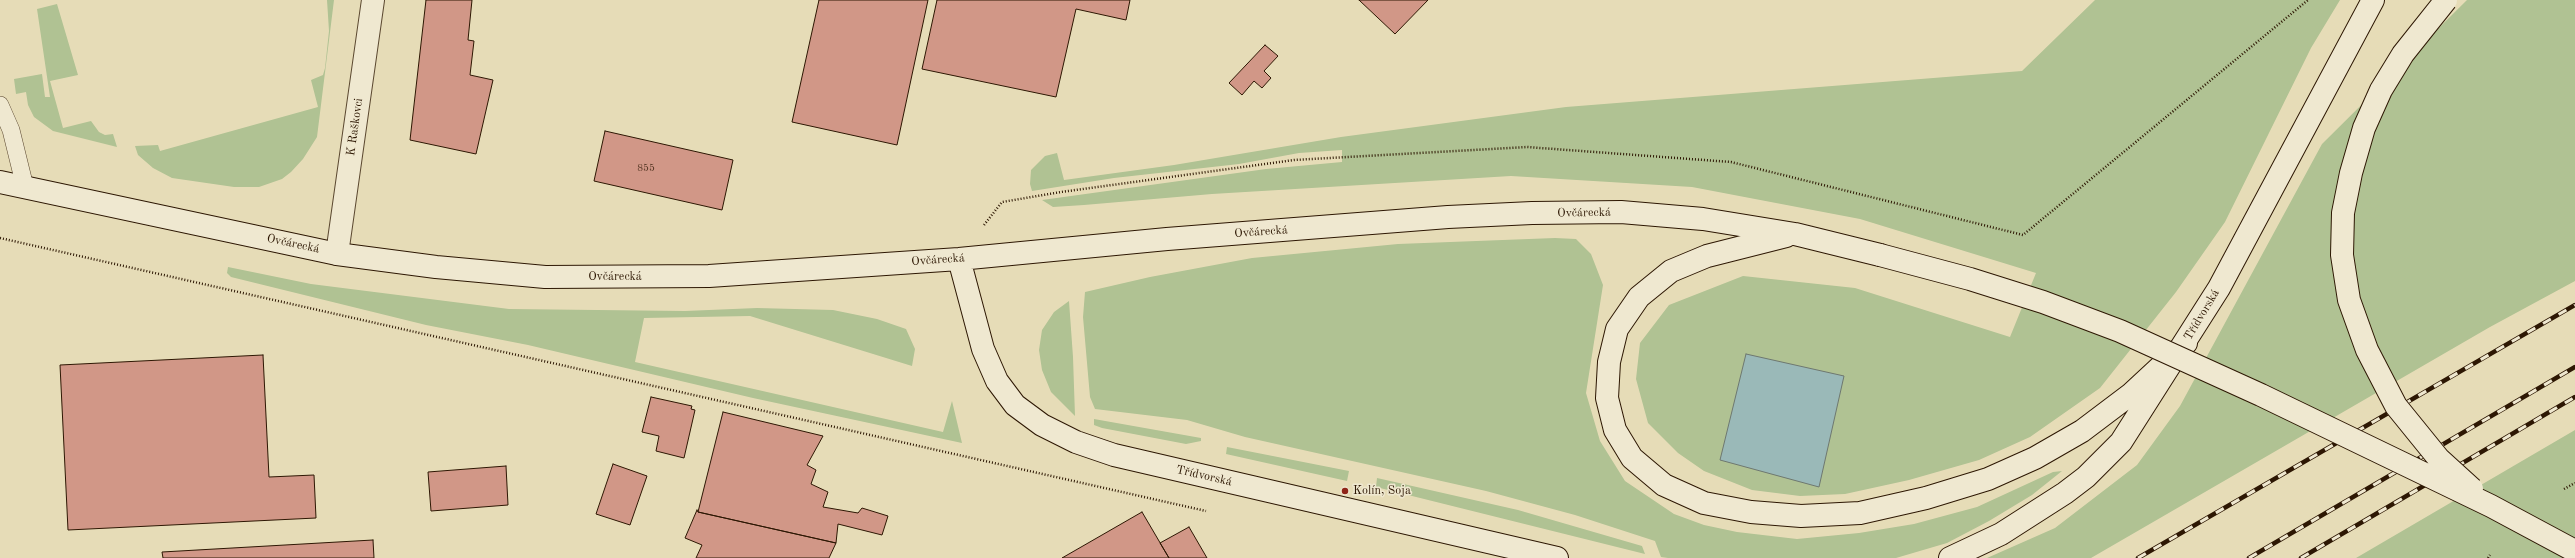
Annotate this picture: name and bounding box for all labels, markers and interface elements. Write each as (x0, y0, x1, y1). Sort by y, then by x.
street label: K Raškovci (344, 97, 366, 157)
house number: 855 (637, 162, 655, 174)
street label: Ovčárecká (1557, 205, 1611, 221)
street label: Ovčárecká (1234, 223, 1288, 241)
street label: Ovčárecká (265, 231, 321, 257)
street label: Ovčárecká (911, 251, 965, 269)
street label: Ovčárecká (588, 270, 642, 284)
street label: Třídvorská (2181, 287, 2223, 343)
street label: Třídvorská (1175, 463, 1233, 489)
place label: Kolín, Soja (1353, 484, 1411, 498)
marker: Kolín, Soja (1340, 486, 1350, 496)

